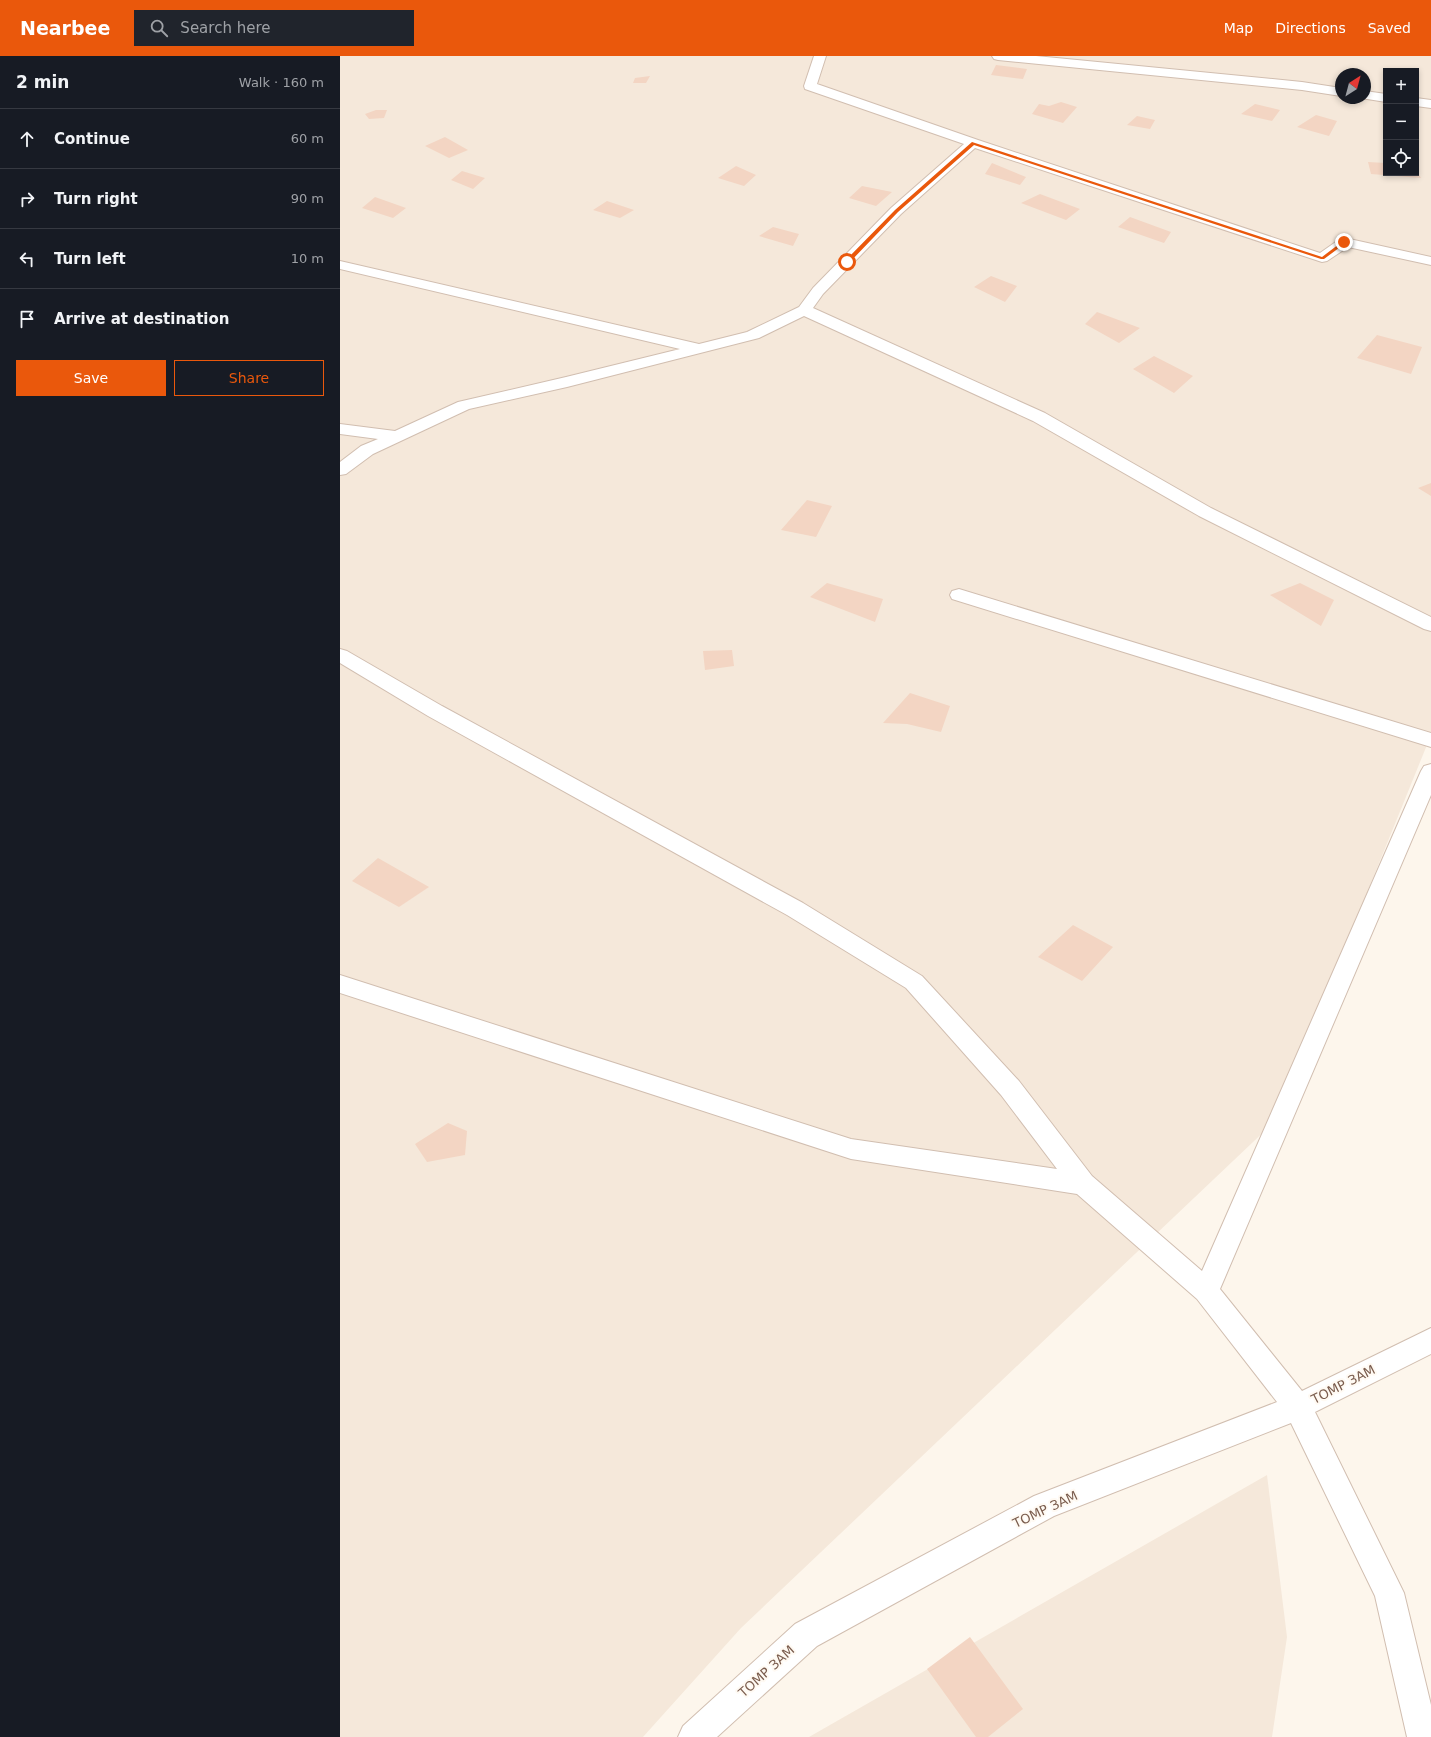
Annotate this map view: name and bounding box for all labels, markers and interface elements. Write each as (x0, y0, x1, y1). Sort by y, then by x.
search box (134, 10, 414, 46)
text: Nearbee (20, 17, 110, 39)
icon: search (148, 17, 170, 39)
text: Search here (180, 19, 270, 37)
text: Map (1224, 20, 1253, 36)
text: Directions (1275, 20, 1346, 36)
text: Saved (1368, 20, 1411, 36)
north arrow (1335, 68, 1371, 104)
map controls (1383, 68, 1419, 176)
button: + (1383, 68, 1419, 104)
text: 2 min (16, 72, 69, 92)
text: Walk · 160 m (239, 75, 324, 90)
button: − (1383, 104, 1419, 140)
icon: ahead (16, 128, 38, 150)
text: Continue (54, 130, 130, 148)
text: 60 m (291, 131, 324, 146)
button: locate (1383, 140, 1419, 176)
icon: right (16, 188, 38, 210)
text: Turn right (54, 190, 138, 208)
text: 90 m (291, 191, 324, 206)
route end (1335, 233, 1353, 251)
icon: left (16, 248, 38, 270)
text: Turn left (54, 250, 126, 268)
text: 10 m (291, 251, 324, 266)
route start (838, 253, 856, 271)
icon: arrive (16, 308, 38, 330)
text: Arrive at destination (54, 310, 229, 328)
button: Save (16, 360, 166, 396)
button: Share (174, 360, 324, 396)
street label: ТОМР ЗАМ (1308, 1362, 1378, 1407)
street label: ТОМР ЗАМ (1009, 1488, 1080, 1531)
street label: ТОМР ЗАМ (735, 1642, 797, 1701)

